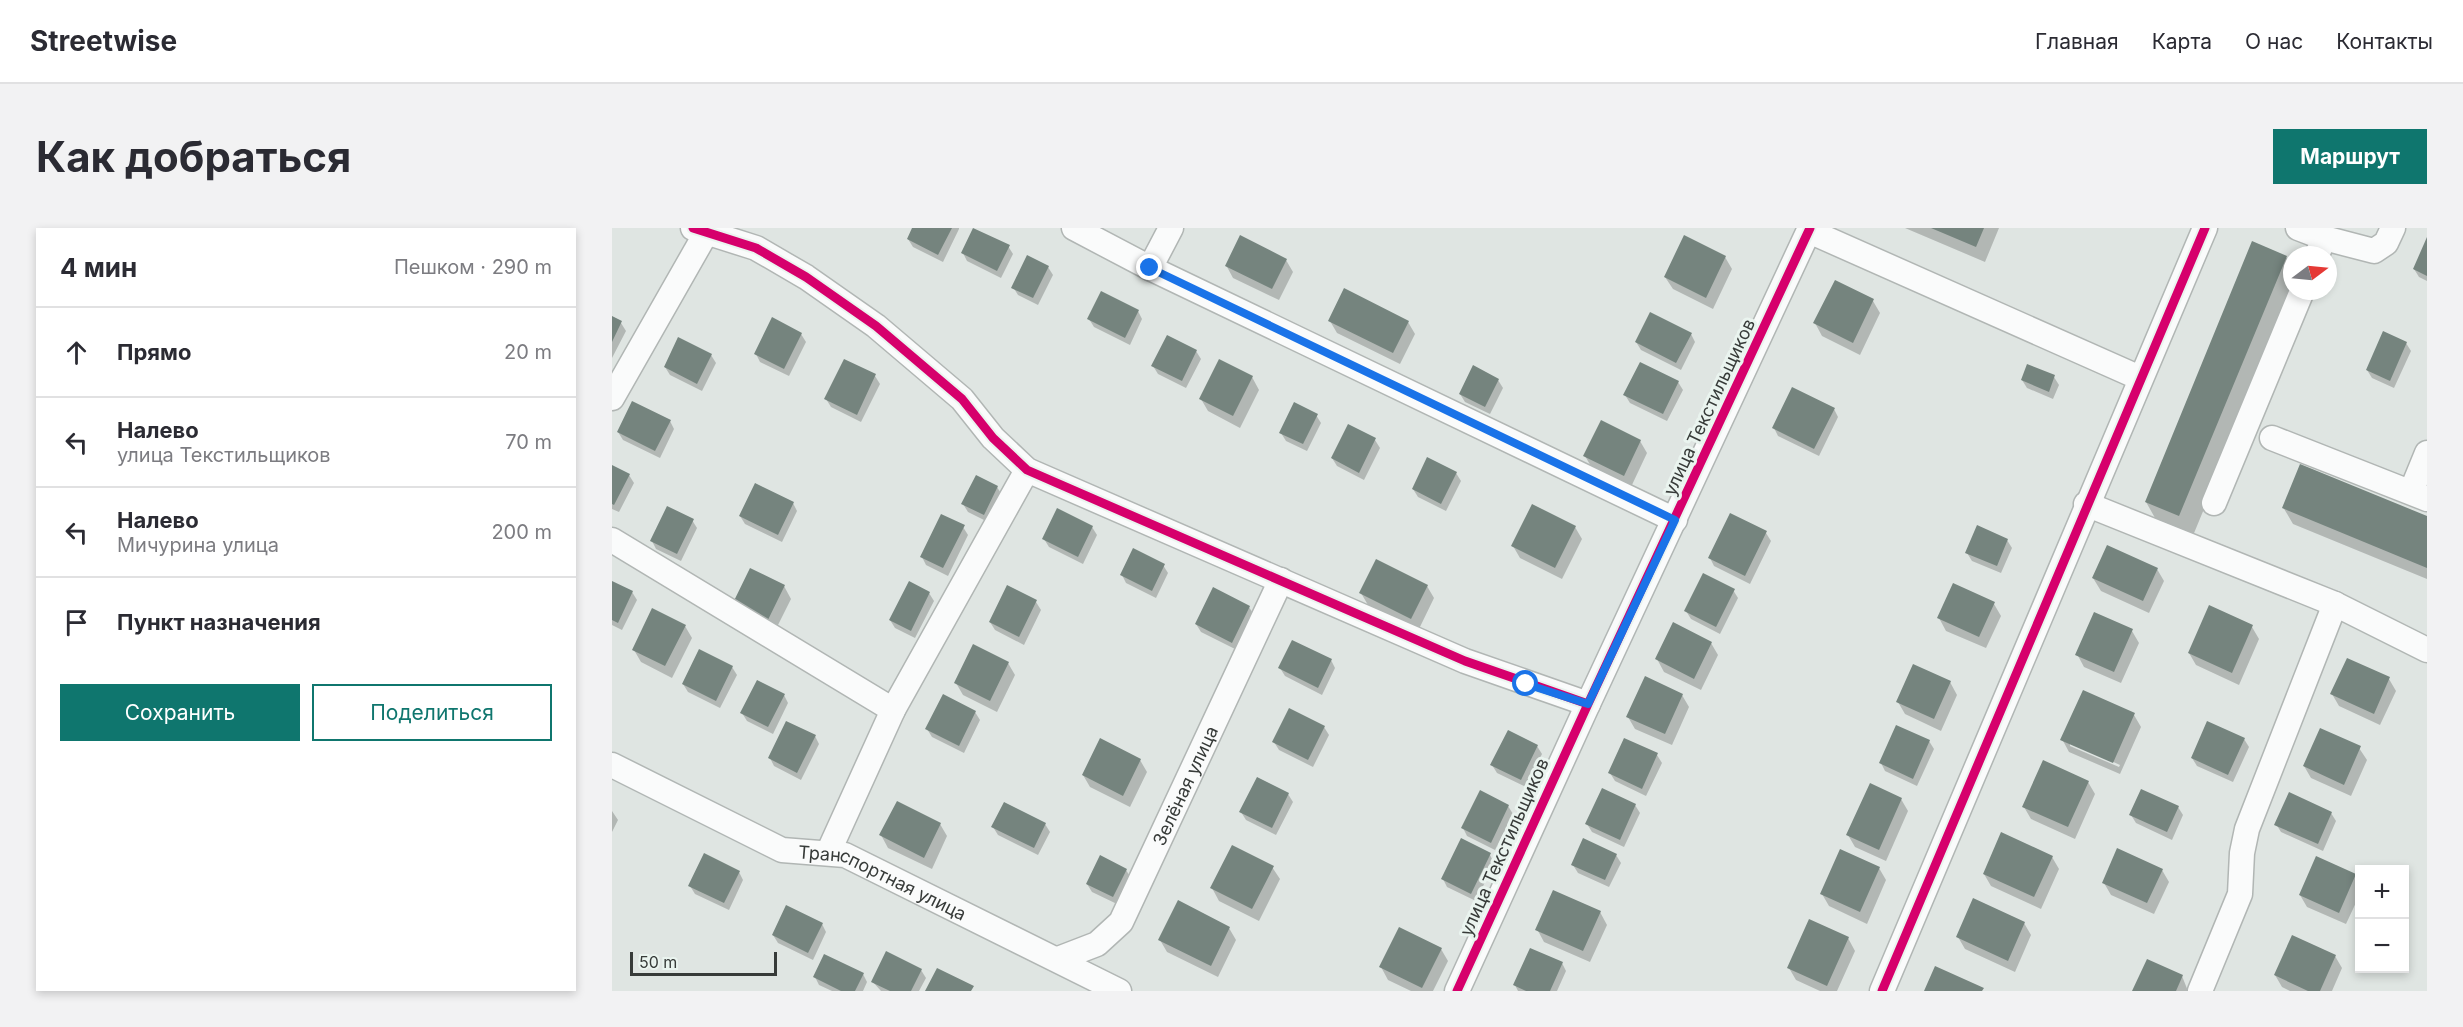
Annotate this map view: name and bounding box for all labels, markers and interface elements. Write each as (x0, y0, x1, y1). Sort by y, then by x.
text: Streetwise (30, 24, 177, 58)
text: Главная (2035, 29, 2119, 54)
text: Карта (2152, 29, 2212, 54)
text: О нас (2245, 29, 2303, 54)
text: Контакты (2336, 29, 2433, 54)
button: Маршрут (2273, 129, 2427, 184)
text: Как добраться (36, 131, 351, 182)
north arrow (2283, 246, 2337, 300)
text: 4 мин (60, 252, 137, 283)
route end (1136, 254, 1162, 280)
text: Пешком · 290 m (394, 255, 552, 279)
street label: улица Текстильщиков (1659, 315, 1759, 499)
icon: ahead (60, 336, 93, 369)
text: Прямо (117, 339, 191, 365)
text: 20 m (504, 340, 552, 364)
text: Налево (117, 417, 199, 443)
icon: left (60, 426, 93, 459)
text: 70 m (505, 430, 552, 454)
text: улица Текстильщиков (117, 443, 331, 467)
text: Налево (117, 507, 199, 533)
icon: left (60, 516, 93, 549)
text: 200 m (491, 520, 552, 544)
text: Мичурина улица (117, 533, 279, 557)
icon: arrive (60, 606, 93, 639)
text: Пункт назначения (117, 609, 321, 635)
route start (1512, 670, 1538, 696)
button: Сохранить (60, 684, 300, 741)
button: Поделиться (312, 684, 552, 741)
street label: Зелёная улица (1148, 722, 1222, 849)
street label: улица Текстильщиков (1455, 755, 1553, 939)
street label: Транспортная улица (798, 841, 970, 924)
map controls (2355, 865, 2409, 973)
button: + (2355, 865, 2409, 919)
button: − (2355, 919, 2409, 973)
scale bar (630, 949, 777, 976)
text: 50 m (639, 952, 677, 972)

